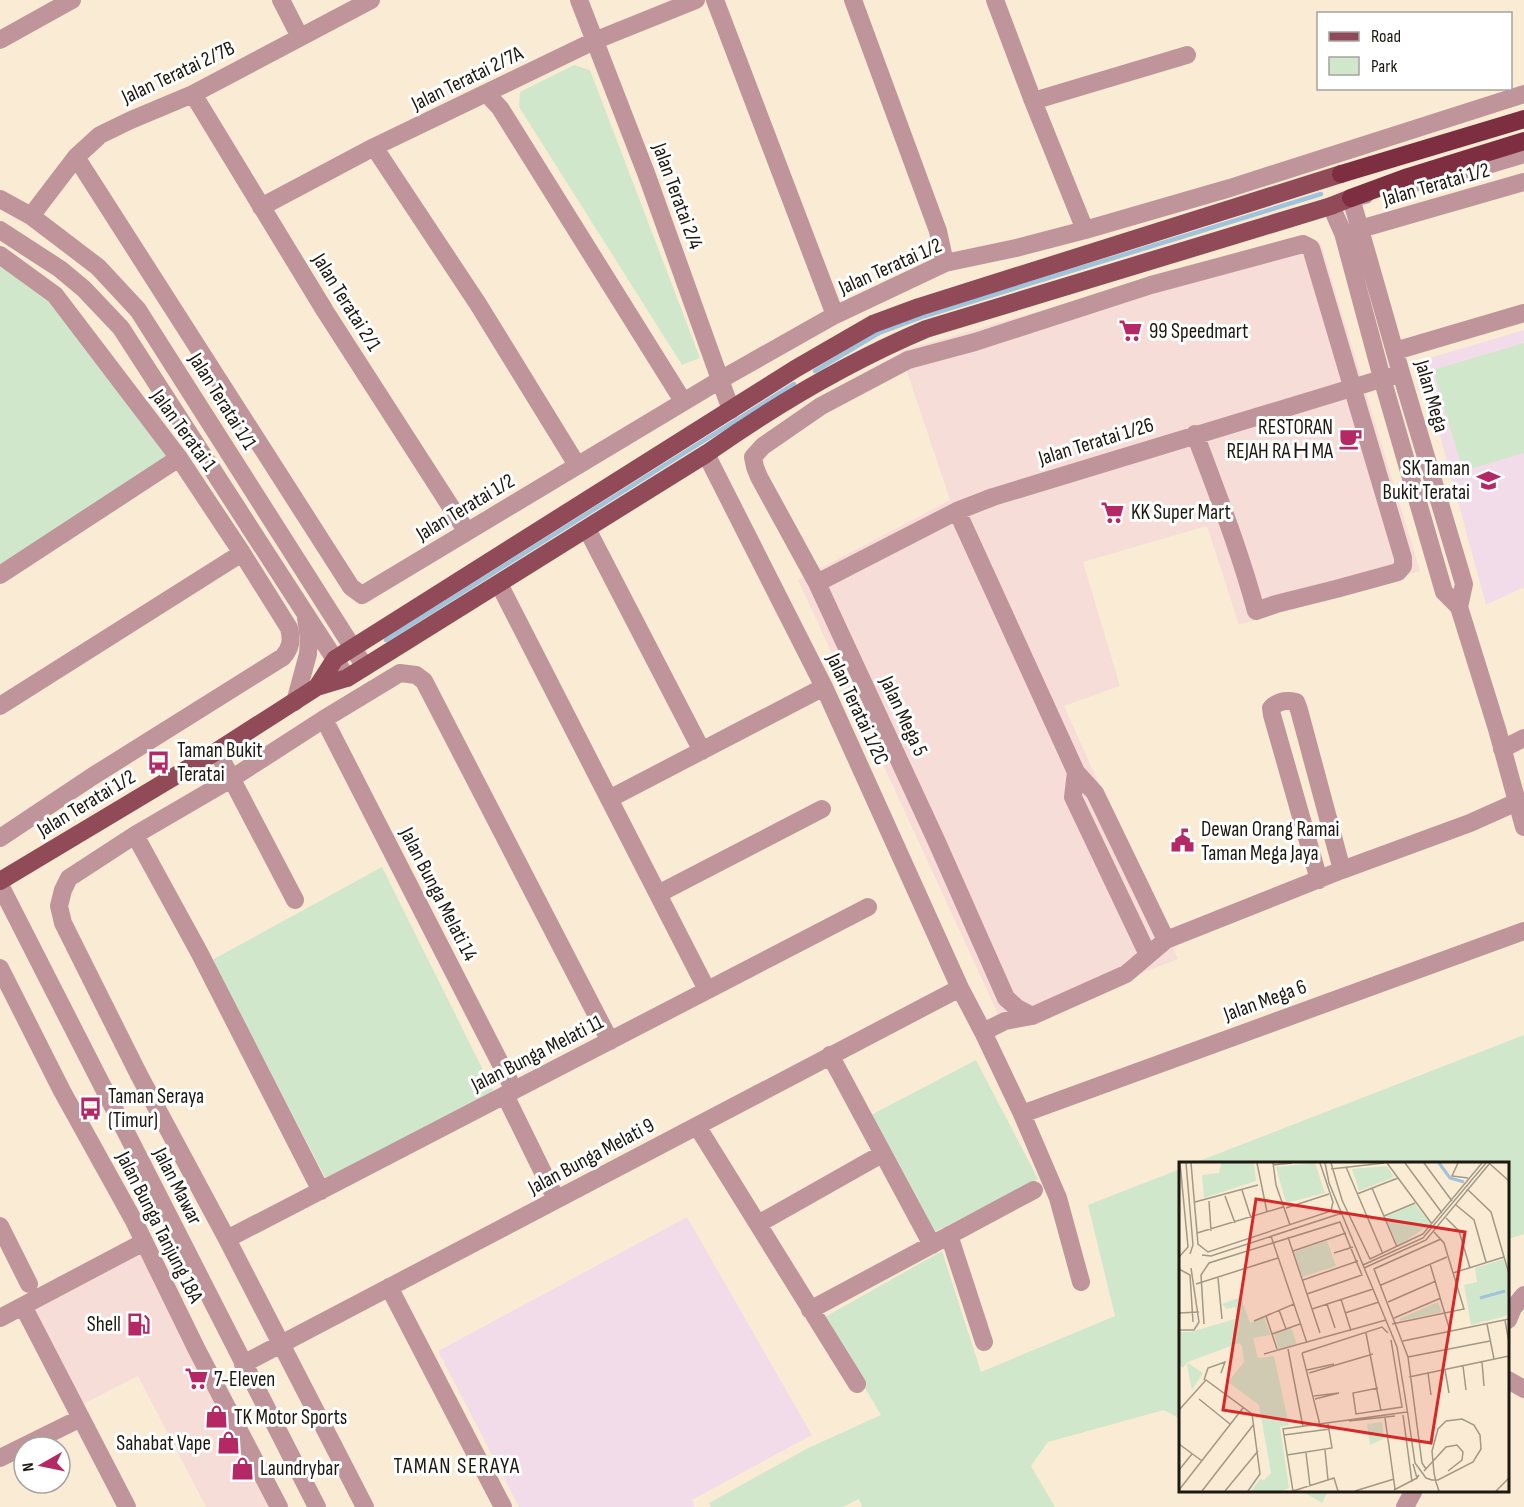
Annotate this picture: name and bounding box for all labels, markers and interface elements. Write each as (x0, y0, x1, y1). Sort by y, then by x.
legend (1317, 12, 1512, 90)
text: Road (1371, 26, 1401, 47)
street label: Jalan Teratai 2/7B (117, 35, 239, 110)
street label: Jalan Teratai 2/7A (407, 40, 528, 117)
text: Park (1371, 56, 1397, 77)
street label: Jalan Teratai 2/4 (646, 139, 708, 253)
street label: Jalan Teratai 1/2 (1379, 157, 1493, 212)
street label: Jalan Teratai 1/2 (834, 233, 946, 301)
street label: Jalan Teratai 2/1 (306, 248, 387, 356)
supermarket icon: 99 Speedmart (1118, 318, 1144, 344)
place label: 99 Speedmart (1149, 319, 1249, 344)
street label: Jalan Teratai 1/1 (183, 348, 263, 454)
street label: Jalan Mega (1409, 356, 1454, 435)
street label: Jalan Teratai 1 (146, 384, 222, 476)
street label: Jalan Teratai 1/26 (1034, 412, 1157, 471)
place label: RESTORAN REJAH RAＨMA (1226, 415, 1334, 464)
cafe icon: RESTORAN REJAH RAＨMA (1338, 426, 1364, 452)
place label: SK Taman Bukit Teratai (1383, 456, 1470, 505)
school or university icon: SK Taman Bukit Teratai (1475, 467, 1501, 493)
street label: Jalan Teratai 1/2 (411, 468, 519, 547)
supermarket icon: KK Super Mart (1100, 499, 1126, 525)
place label: KK Super Mart (1131, 500, 1231, 525)
street label: Jalan Teratai 1/2C (820, 648, 894, 769)
street label: Jalan Mega 5 (874, 671, 933, 760)
place label: Taman Bukit Teratai (177, 738, 263, 787)
bus stop icon: Taman Bukit Teratai (146, 749, 172, 775)
street label: Jalan Teratai 1/2 (32, 764, 140, 843)
place label: Dewan Orang Ramai Taman Mega Jaya (1201, 817, 1339, 866)
street label: Jalan Bunga Melati 14 (394, 823, 483, 965)
public building icon: Dewan Orang Ramai Taman Mega Jaya (1170, 828, 1196, 854)
street label: Jalan Mega 6 (1219, 974, 1310, 1027)
street label: Jalan Bunga Melati 11 (466, 1009, 608, 1098)
place label: Taman Seraya (Timur) (108, 1084, 204, 1133)
bus stop icon: Taman Seraya (Timur) (77, 1095, 103, 1121)
street label: Jalan Bunga Melati 9 (523, 1113, 659, 1201)
street label: Jalan Mawar (147, 1143, 207, 1229)
street label: Jalan Bunga Tanjung 18A (110, 1147, 209, 1308)
inset map (1179, 1162, 1509, 1492)
fuel station icon: Shell (126, 1311, 152, 1337)
place label: Shell (87, 1312, 121, 1337)
supermarket icon: 7-Eleven (183, 1366, 209, 1392)
place label: 7-Eleven (214, 1367, 275, 1392)
shop icon: TK Motor Sports (203, 1404, 229, 1430)
place label: TK Motor Sports (234, 1405, 347, 1430)
shop icon: Sahabat Vape (216, 1430, 242, 1456)
place label: Sahabat Vape (116, 1431, 211, 1456)
north arrow (12, 1435, 72, 1495)
district label: TAMAN SERAYA (393, 1453, 521, 1480)
shop icon: Laundrybar (229, 1455, 255, 1481)
place label: Laundrybar (260, 1456, 340, 1481)
text: N (19, 1461, 39, 1473)

